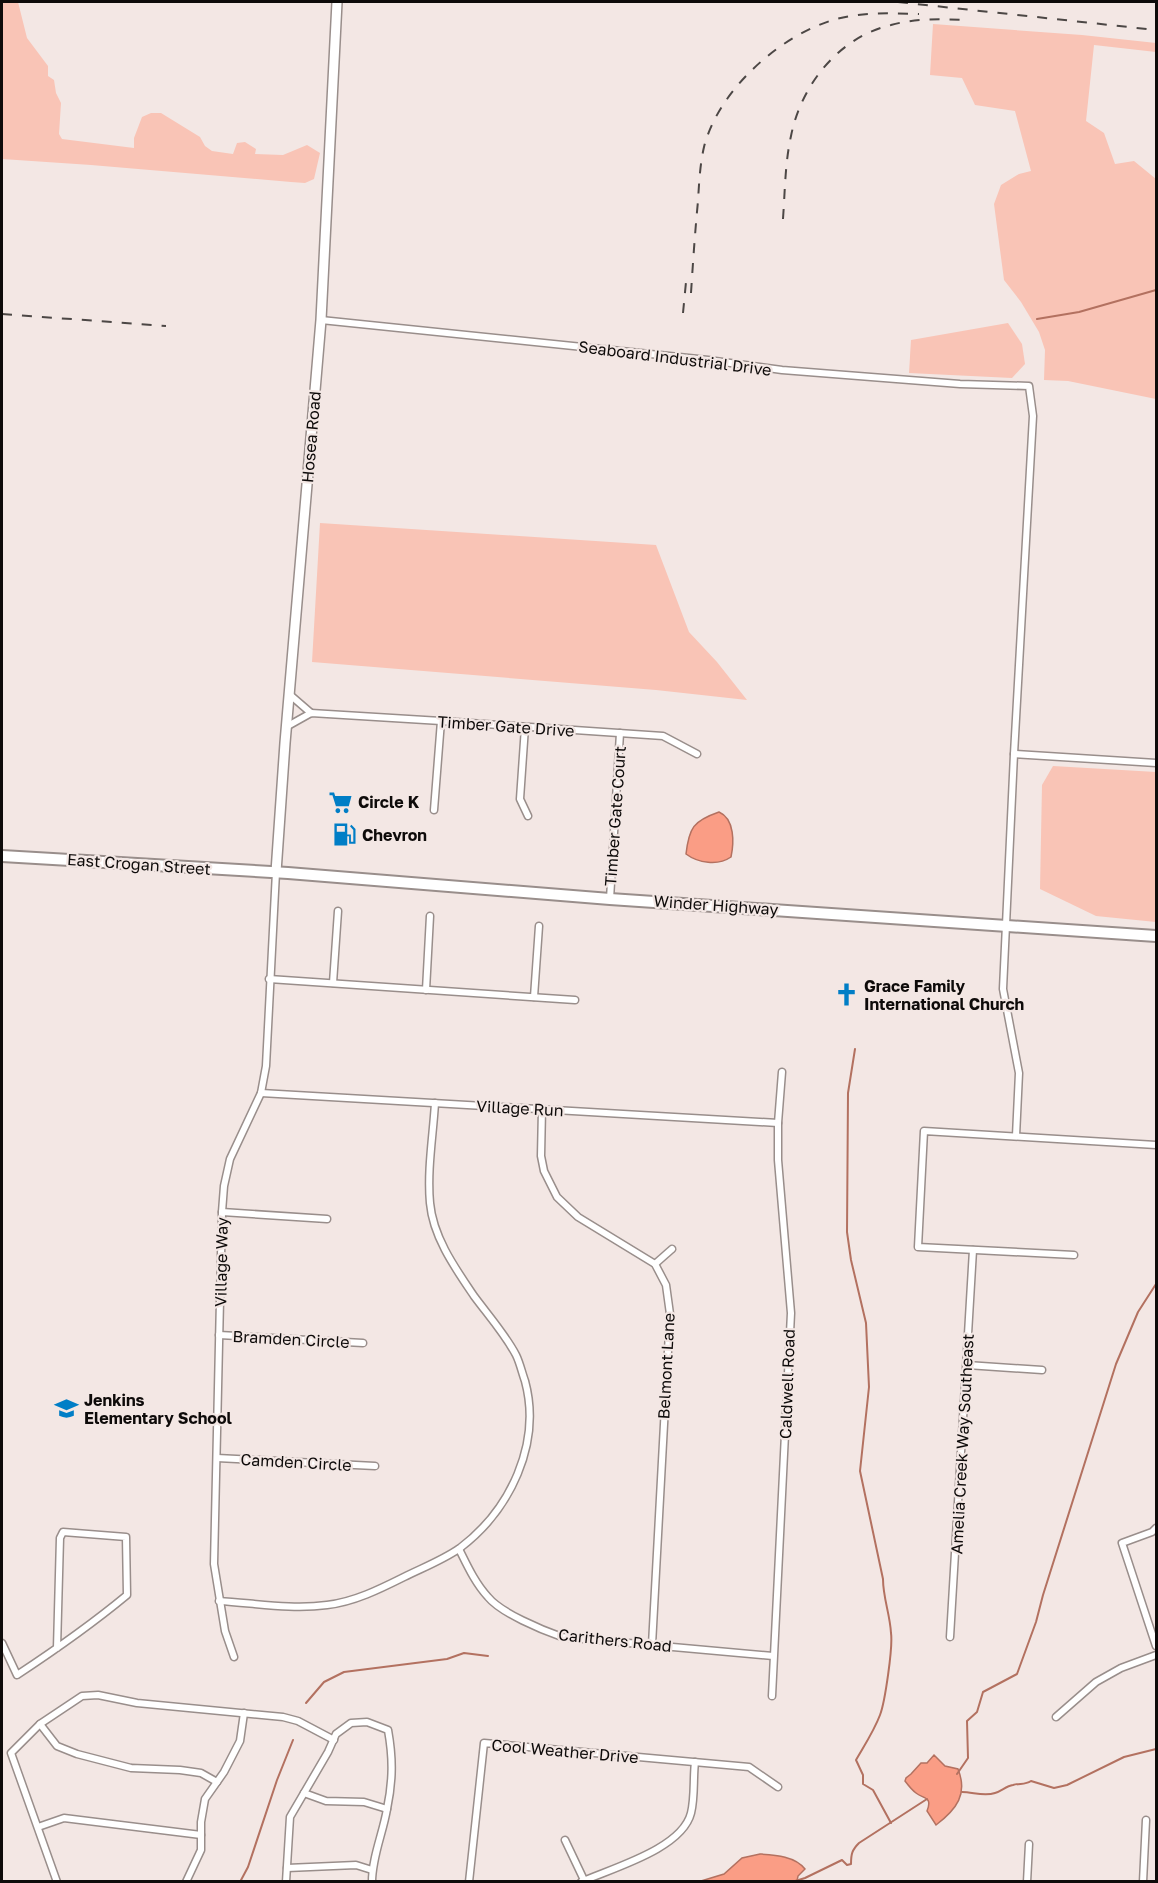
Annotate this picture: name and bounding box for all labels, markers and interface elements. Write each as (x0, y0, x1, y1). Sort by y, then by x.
street label: Seaboard Industrial Drive (577, 336, 773, 380)
street label: Hosea Road (297, 390, 325, 484)
street label: Timber Gate Drive (437, 711, 575, 741)
street label: Timber Gate Court (600, 745, 630, 887)
supermarket icon: Circle K (327, 789, 353, 815)
place label: Circle K (358, 792, 420, 812)
fuel station icon: Chevron (331, 822, 357, 848)
place label: Chevron (362, 825, 427, 845)
street label: East Crogan Street (66, 849, 212, 879)
street label: Winder Highway (653, 891, 779, 919)
place label: Grace Family International Church (864, 976, 1024, 1014)
church icon: Grace Family International Church (833, 982, 859, 1008)
street label: Village Run (476, 1096, 564, 1120)
street label: Village Way (210, 1217, 232, 1307)
street label: Belmont Lane (653, 1312, 679, 1420)
street label: Bramden Circle (232, 1326, 350, 1352)
street label: Caldwell Road (775, 1329, 799, 1439)
street label: Amelia Creek Way Southeast (946, 1333, 978, 1555)
place label: Jenkins Elementary School (84, 1390, 233, 1428)
school or university icon: Jenkins Elementary School (53, 1396, 79, 1422)
street label: Camden Circle (240, 1449, 352, 1475)
street label: Carithers Road (557, 1624, 673, 1656)
street label: Cool Weather Drive (491, 1735, 639, 1767)

